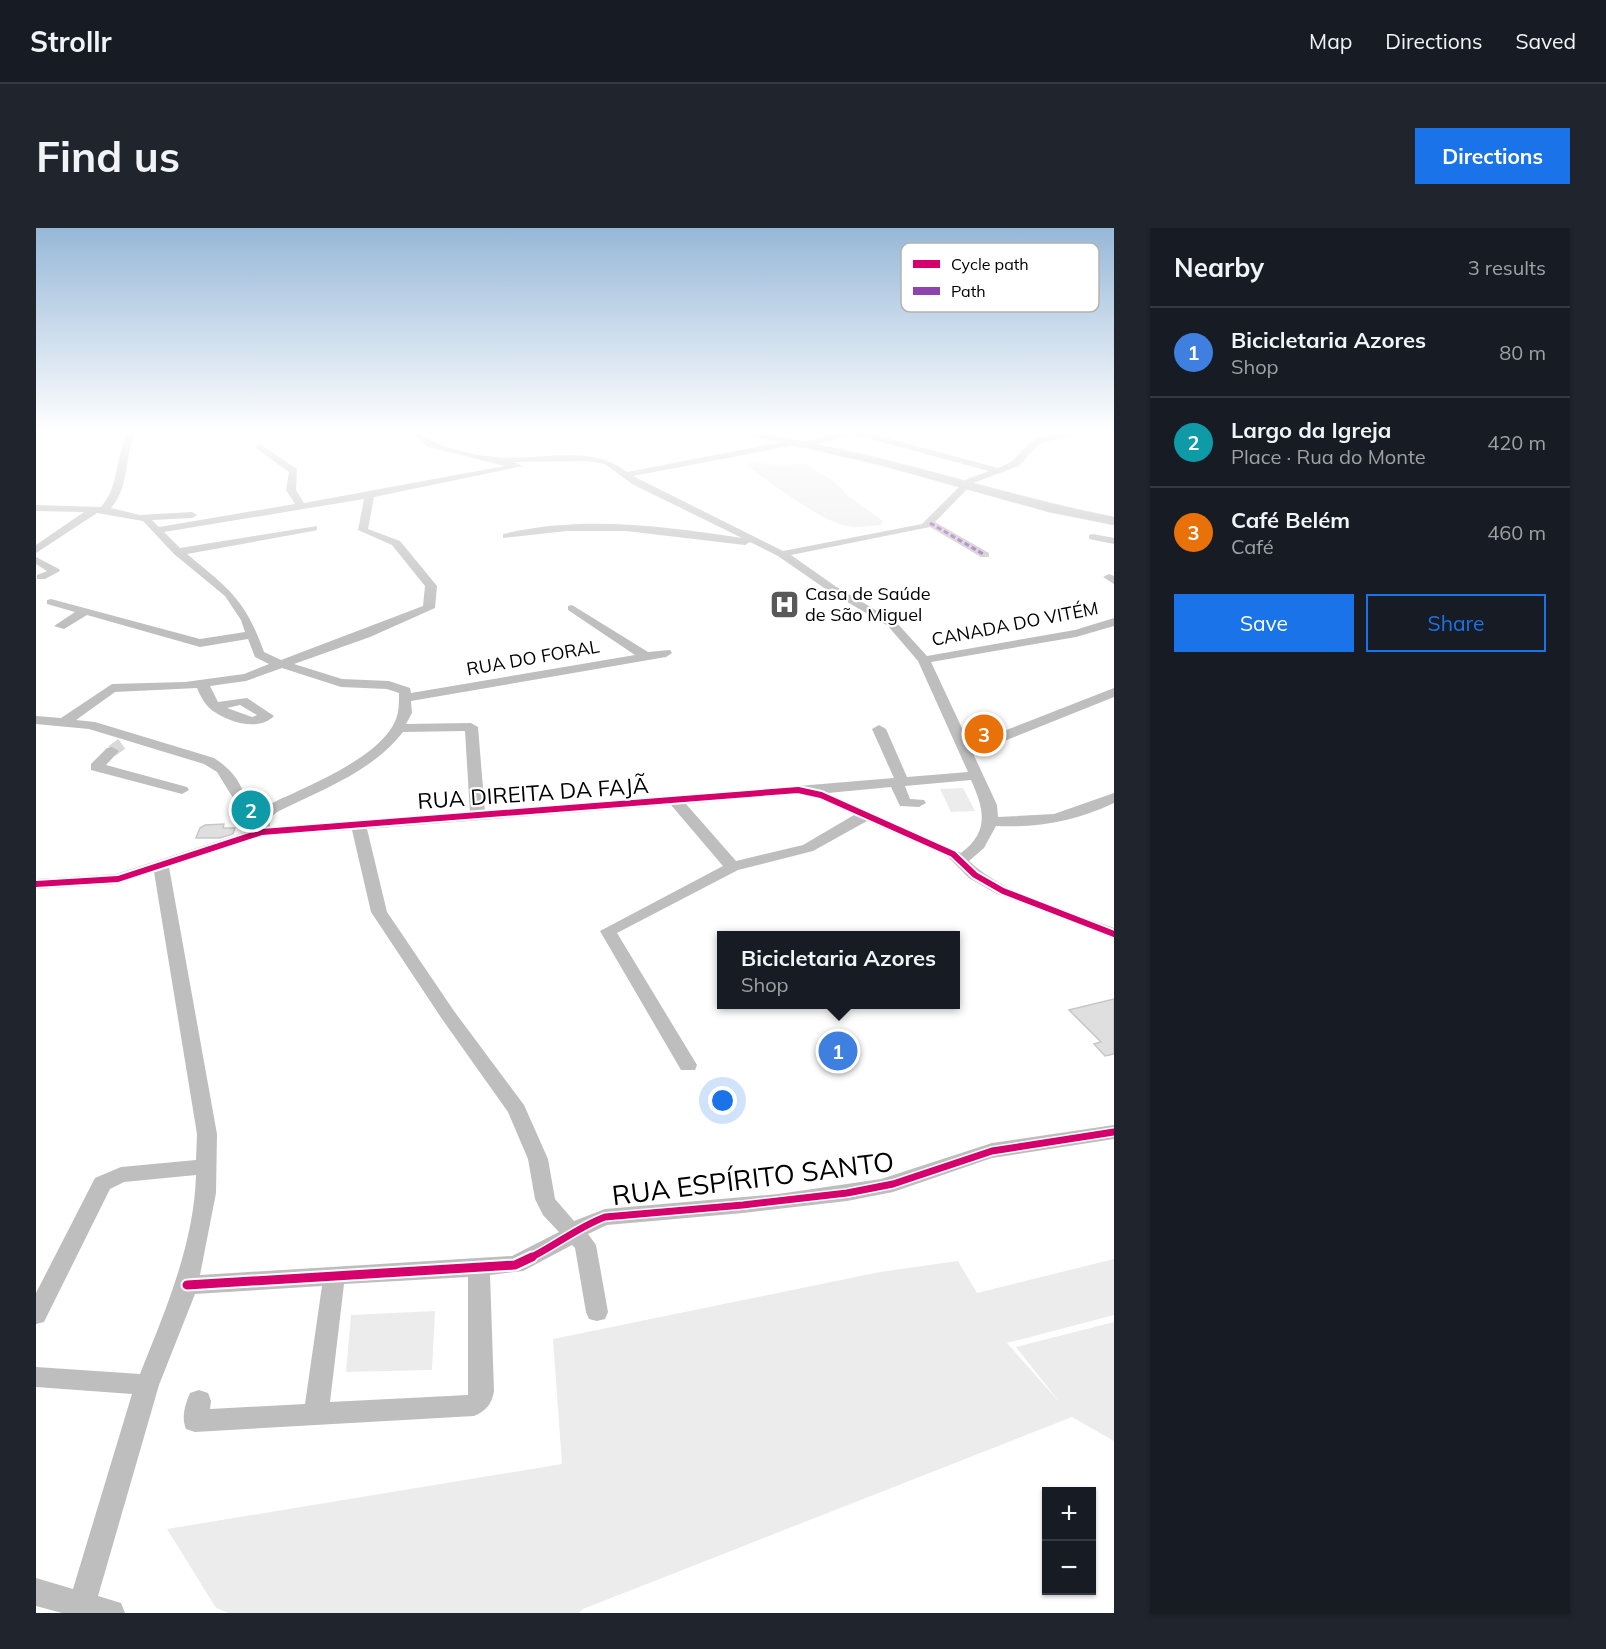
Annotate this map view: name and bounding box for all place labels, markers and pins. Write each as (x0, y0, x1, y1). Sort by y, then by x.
place label: Casa de Saúde de São Miguel (805, 582, 931, 626)
hospital icon: Casa de Saúde de São Miguel (768, 588, 800, 620)
pin: 3 (964, 712, 1004, 756)
pin: 2 (232, 788, 270, 832)
pin: 1 (818, 1028, 858, 1074)

